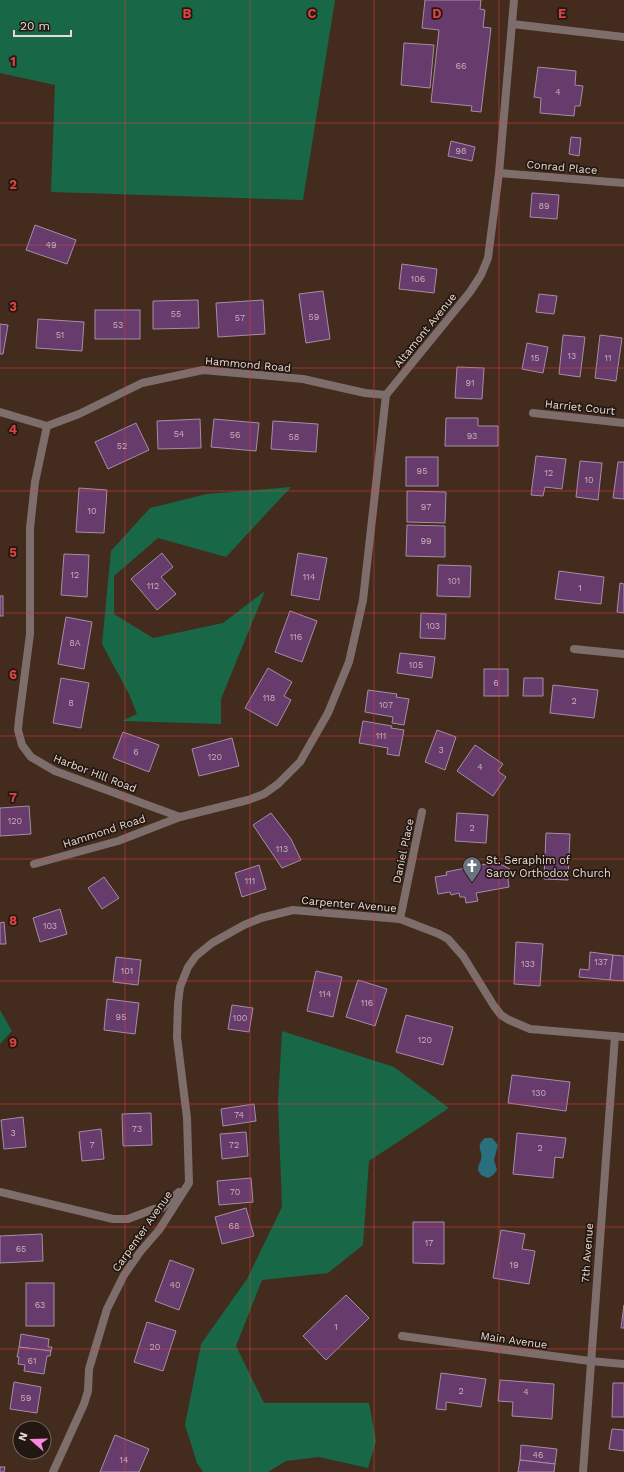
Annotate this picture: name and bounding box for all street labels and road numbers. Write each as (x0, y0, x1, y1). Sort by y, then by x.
street label: Conrad Place (526, 158, 598, 177)
street label: Altamont Avenue (391, 291, 459, 370)
street label: Hammond Road (204, 354, 291, 375)
street label: Harriet Court (544, 397, 616, 418)
street label: Harbor Hill Road (51, 752, 138, 795)
street label: Hammond Road (61, 812, 147, 851)
street label: Daniel Place (390, 818, 417, 885)
street label: Carpenter Avenue (301, 894, 397, 915)
street label: Carpenter Avenue (110, 1188, 175, 1274)
street label: 7th Avenue (579, 1223, 596, 1283)
street label: Main Avenue (480, 1329, 548, 1352)

